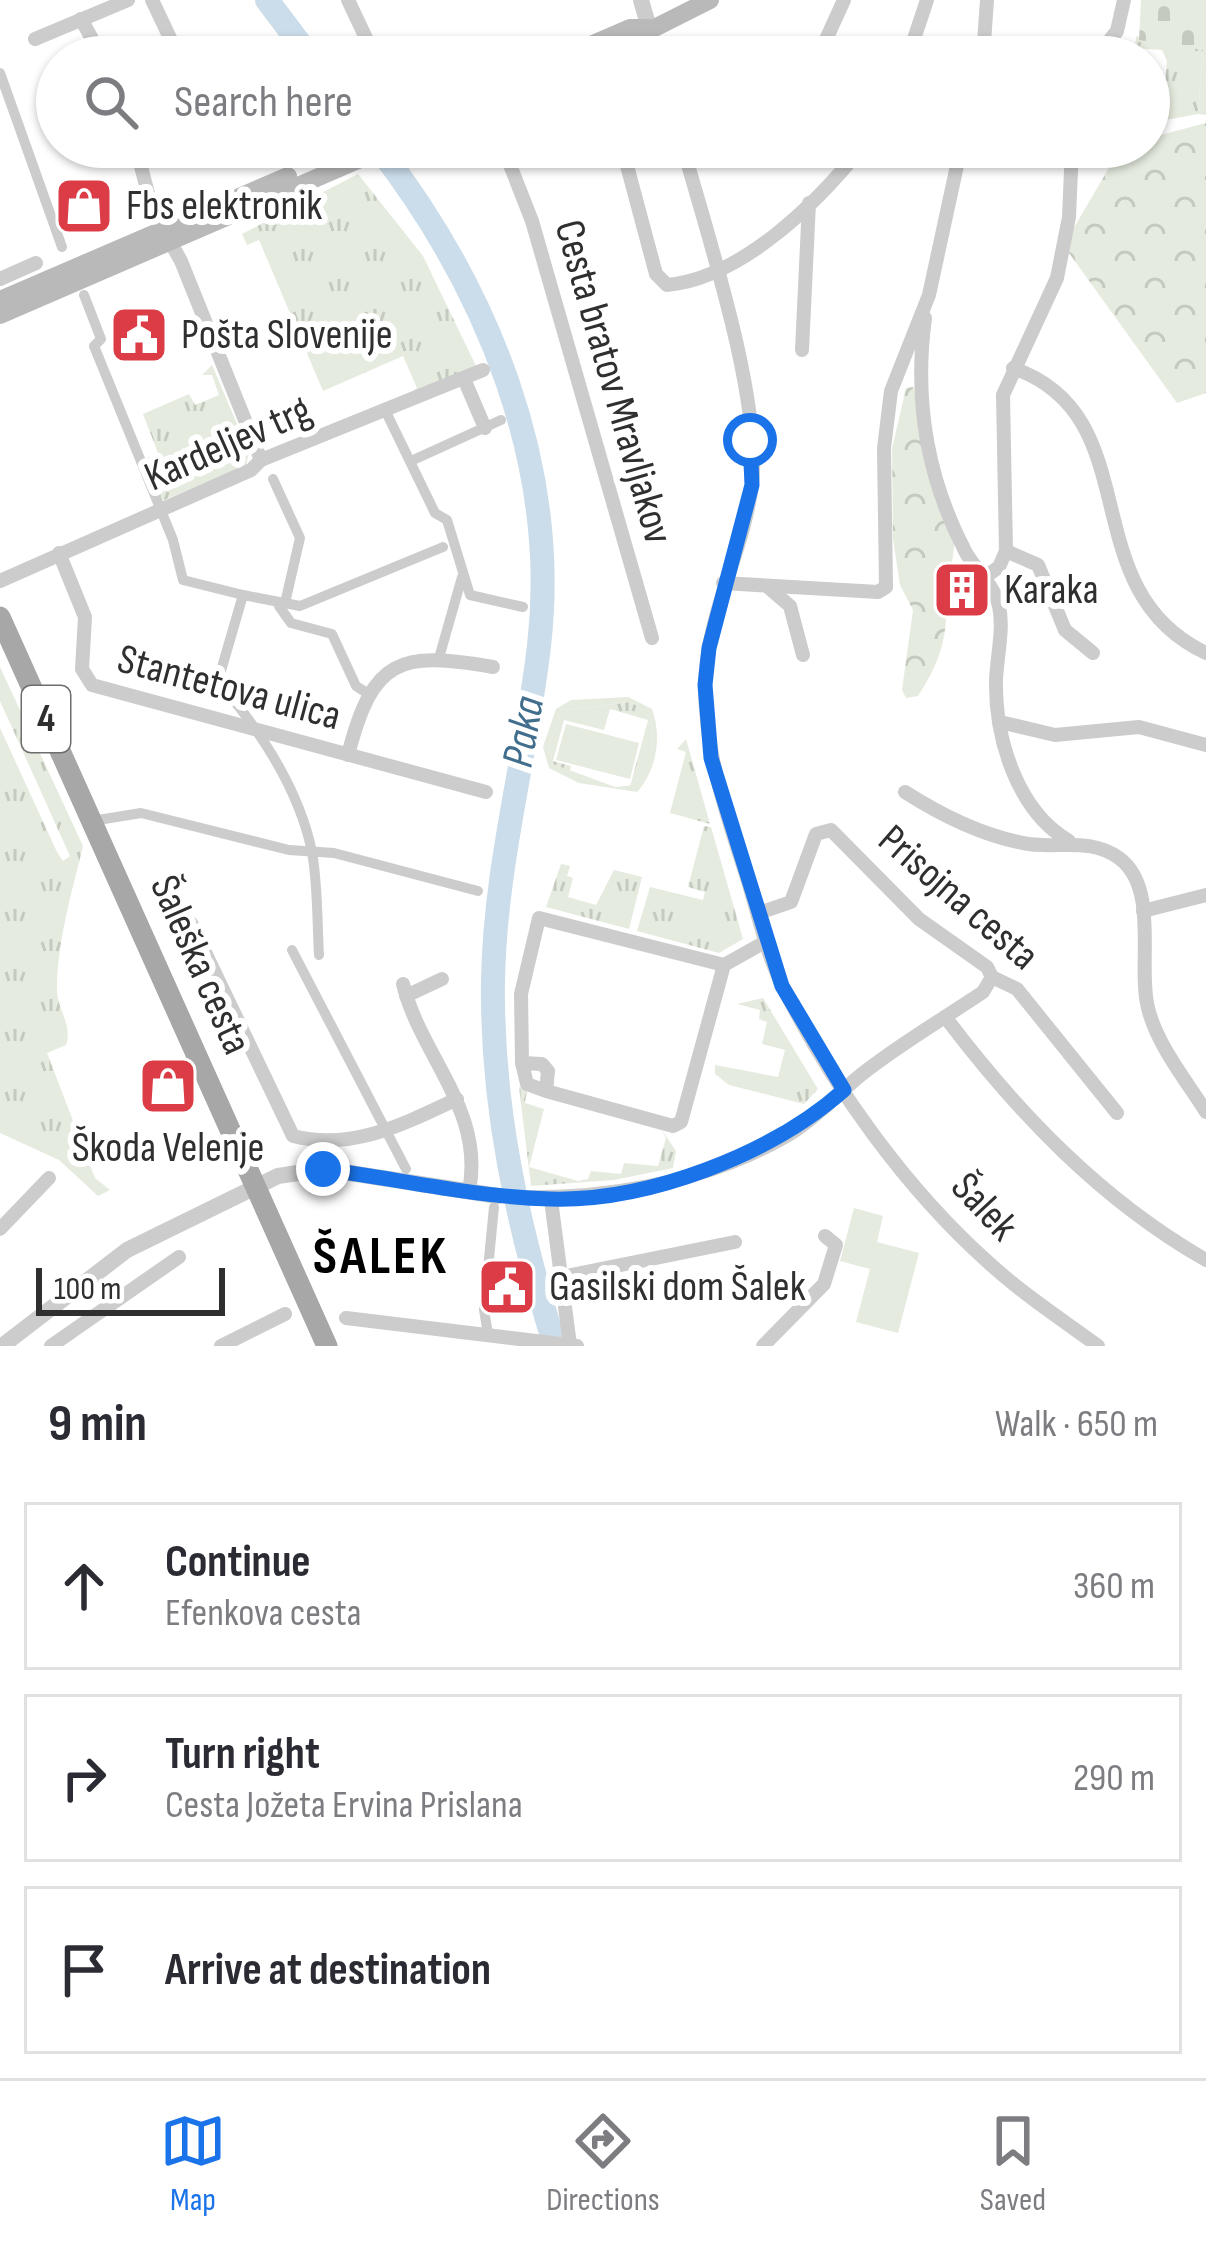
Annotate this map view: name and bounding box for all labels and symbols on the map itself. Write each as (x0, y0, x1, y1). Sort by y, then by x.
shop icon: Fbs elektronik (53, 175, 115, 237)
place label: Fbs elektronik (126, 181, 322, 232)
street label: Cesta bratov Mravljakov (542, 214, 684, 550)
public building icon: Pošta Slovenije (108, 304, 170, 366)
place label: Pošta Slovenije (181, 310, 393, 361)
street label: Kardeljev trg (137, 385, 319, 503)
route start (723, 413, 777, 467)
building icon: Karaka (931, 559, 993, 621)
place label: Karaka (1004, 565, 1099, 616)
street label: Stantetova ulica (112, 634, 346, 742)
road number: 4 (22, 686, 70, 752)
water label: Paka (491, 692, 557, 772)
street label: Prisojna cesta (867, 815, 1049, 981)
street label: Šaleška cesta (138, 868, 262, 1062)
shop icon: Škoda Velenje (137, 1055, 199, 1117)
place label: Škoda Velenje (72, 1123, 264, 1174)
route end (296, 1142, 350, 1196)
street label: Šalek (940, 1162, 1028, 1252)
district label: ŠALEK (313, 1224, 449, 1289)
public building icon: Gasilski dom Šalek (476, 1256, 538, 1318)
scale bar (36, 1262, 225, 1315)
place label: Gasilski dom Šalek (549, 1262, 806, 1313)

